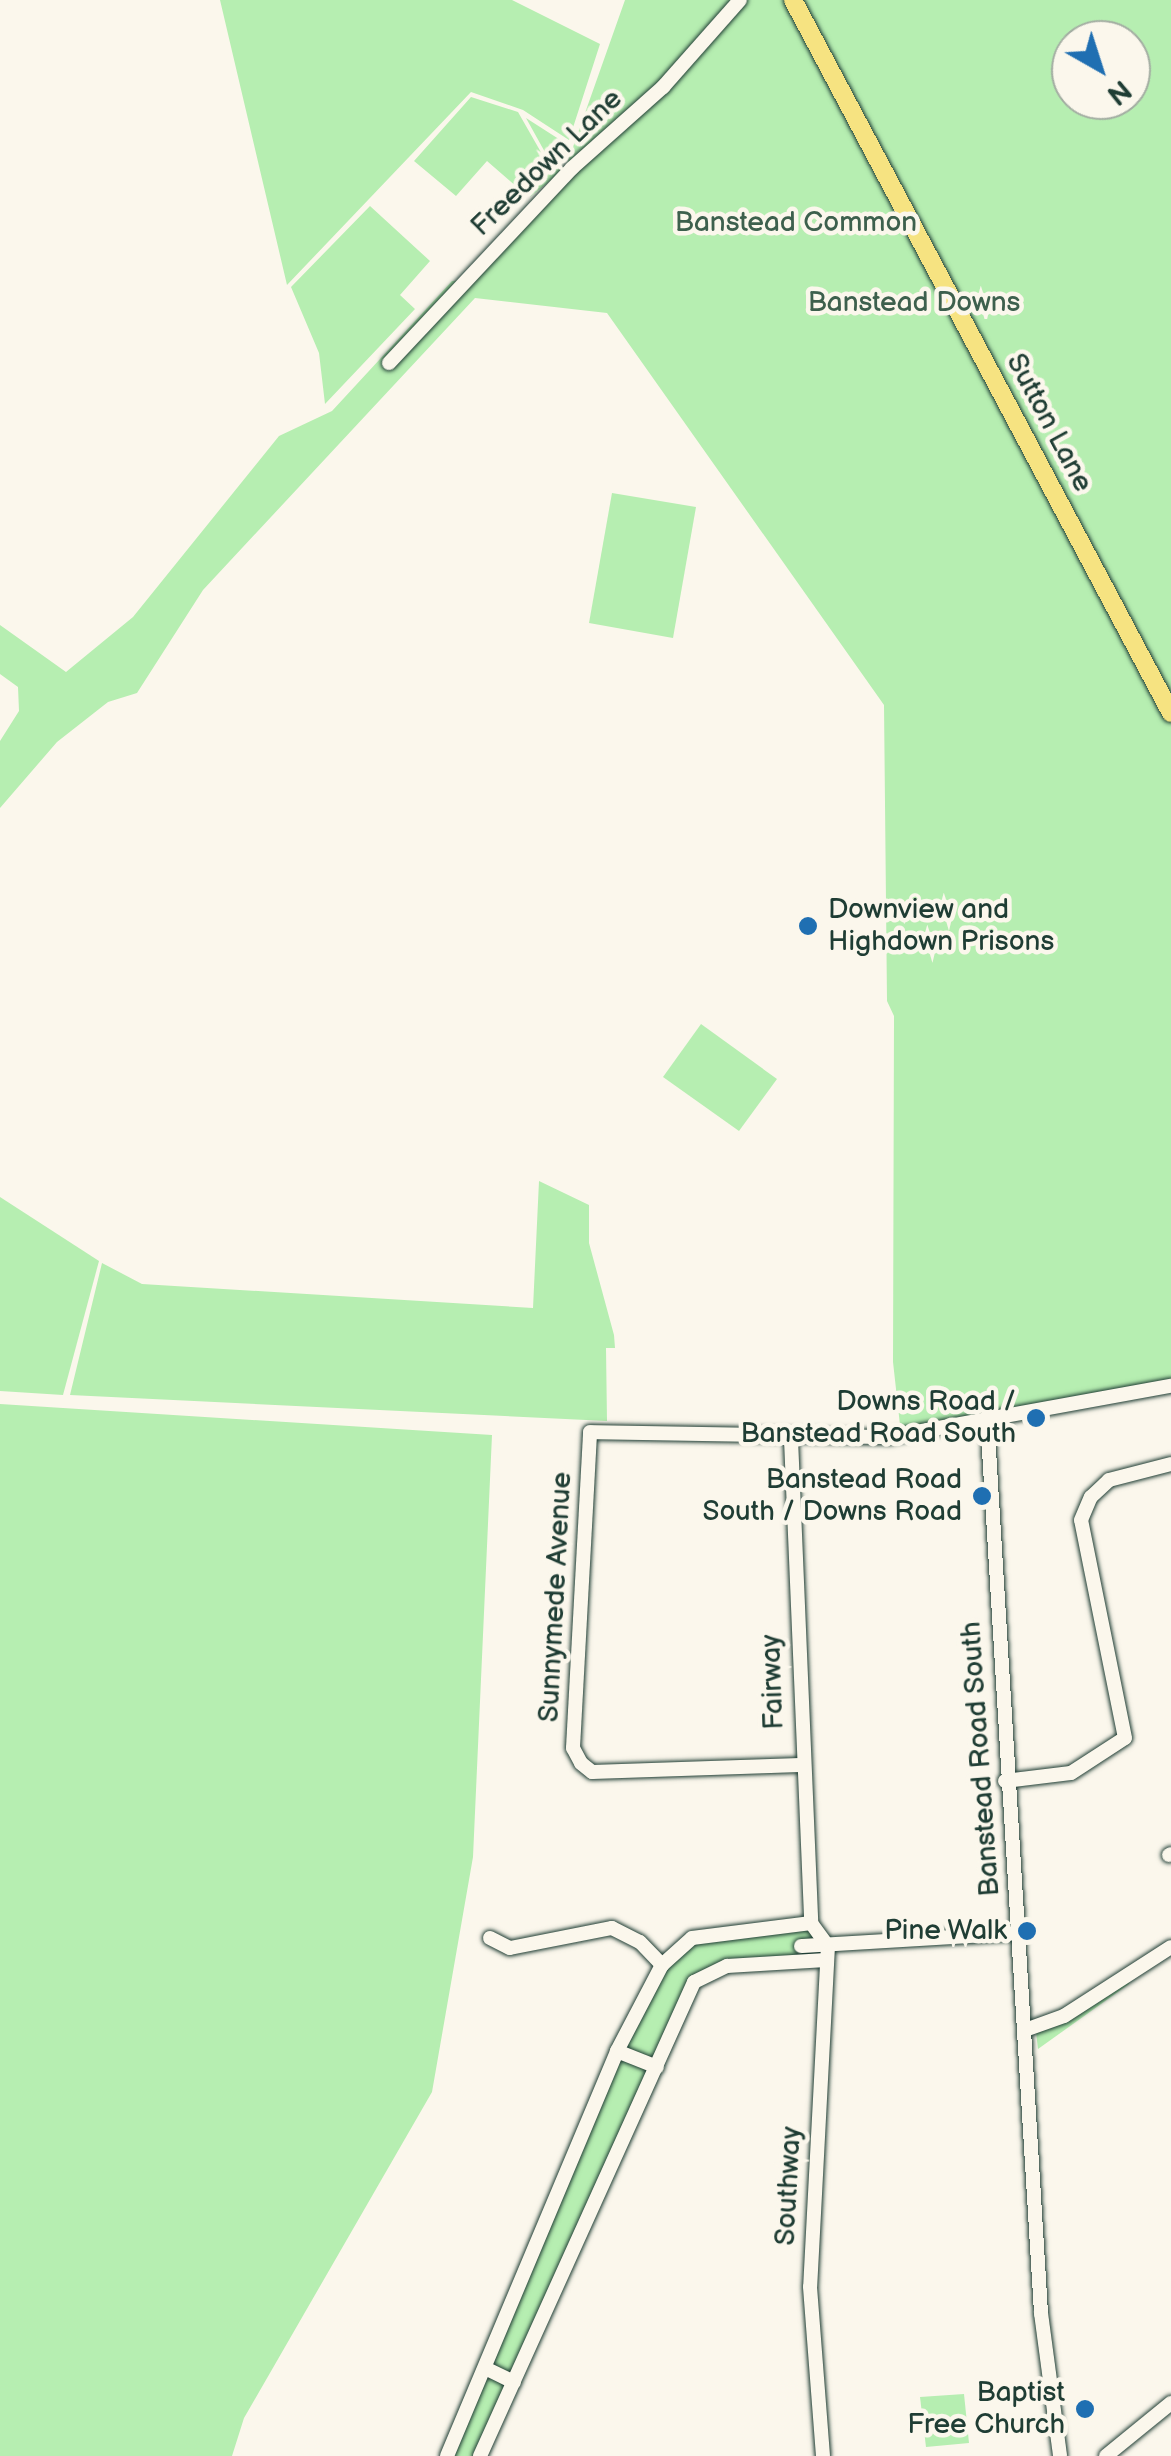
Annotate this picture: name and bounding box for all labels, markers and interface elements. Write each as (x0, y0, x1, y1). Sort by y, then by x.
north arrow (1051, 20, 1151, 120)
text: N (1100, 73, 1137, 112)
street label: Freedown Lane (465, 83, 629, 243)
park label: Banstead Common (675, 206, 917, 240)
park label: Banstead Downs (808, 286, 1020, 320)
street label: Sutton Lane (999, 348, 1099, 498)
place label: Downview and Highdown Prisons (828, 893, 1054, 959)
marker: Downview and Highdown Prisons (797, 915, 819, 937)
place label: Downs Road / Banstead Road South (740, 1385, 1016, 1451)
marker: Downs Road / Banstead Road South (1025, 1407, 1047, 1429)
place label: Banstead Road South / Downs Road (703, 1463, 962, 1529)
street label: Sunnymede Avenue (533, 1471, 579, 1723)
marker: Banstead Road South / Downs Road (971, 1485, 993, 1507)
street label: Banstead Road South (955, 1620, 1007, 1898)
street label: Fairway (755, 1634, 791, 1730)
place label: Pine Walk (883, 1914, 1007, 1948)
marker: Pine Walk (1016, 1920, 1038, 1942)
street label: Southway (769, 2126, 809, 2246)
place label: Baptist Free Church (907, 2376, 1065, 2442)
marker: Baptist Free Church (1074, 2398, 1096, 2420)

